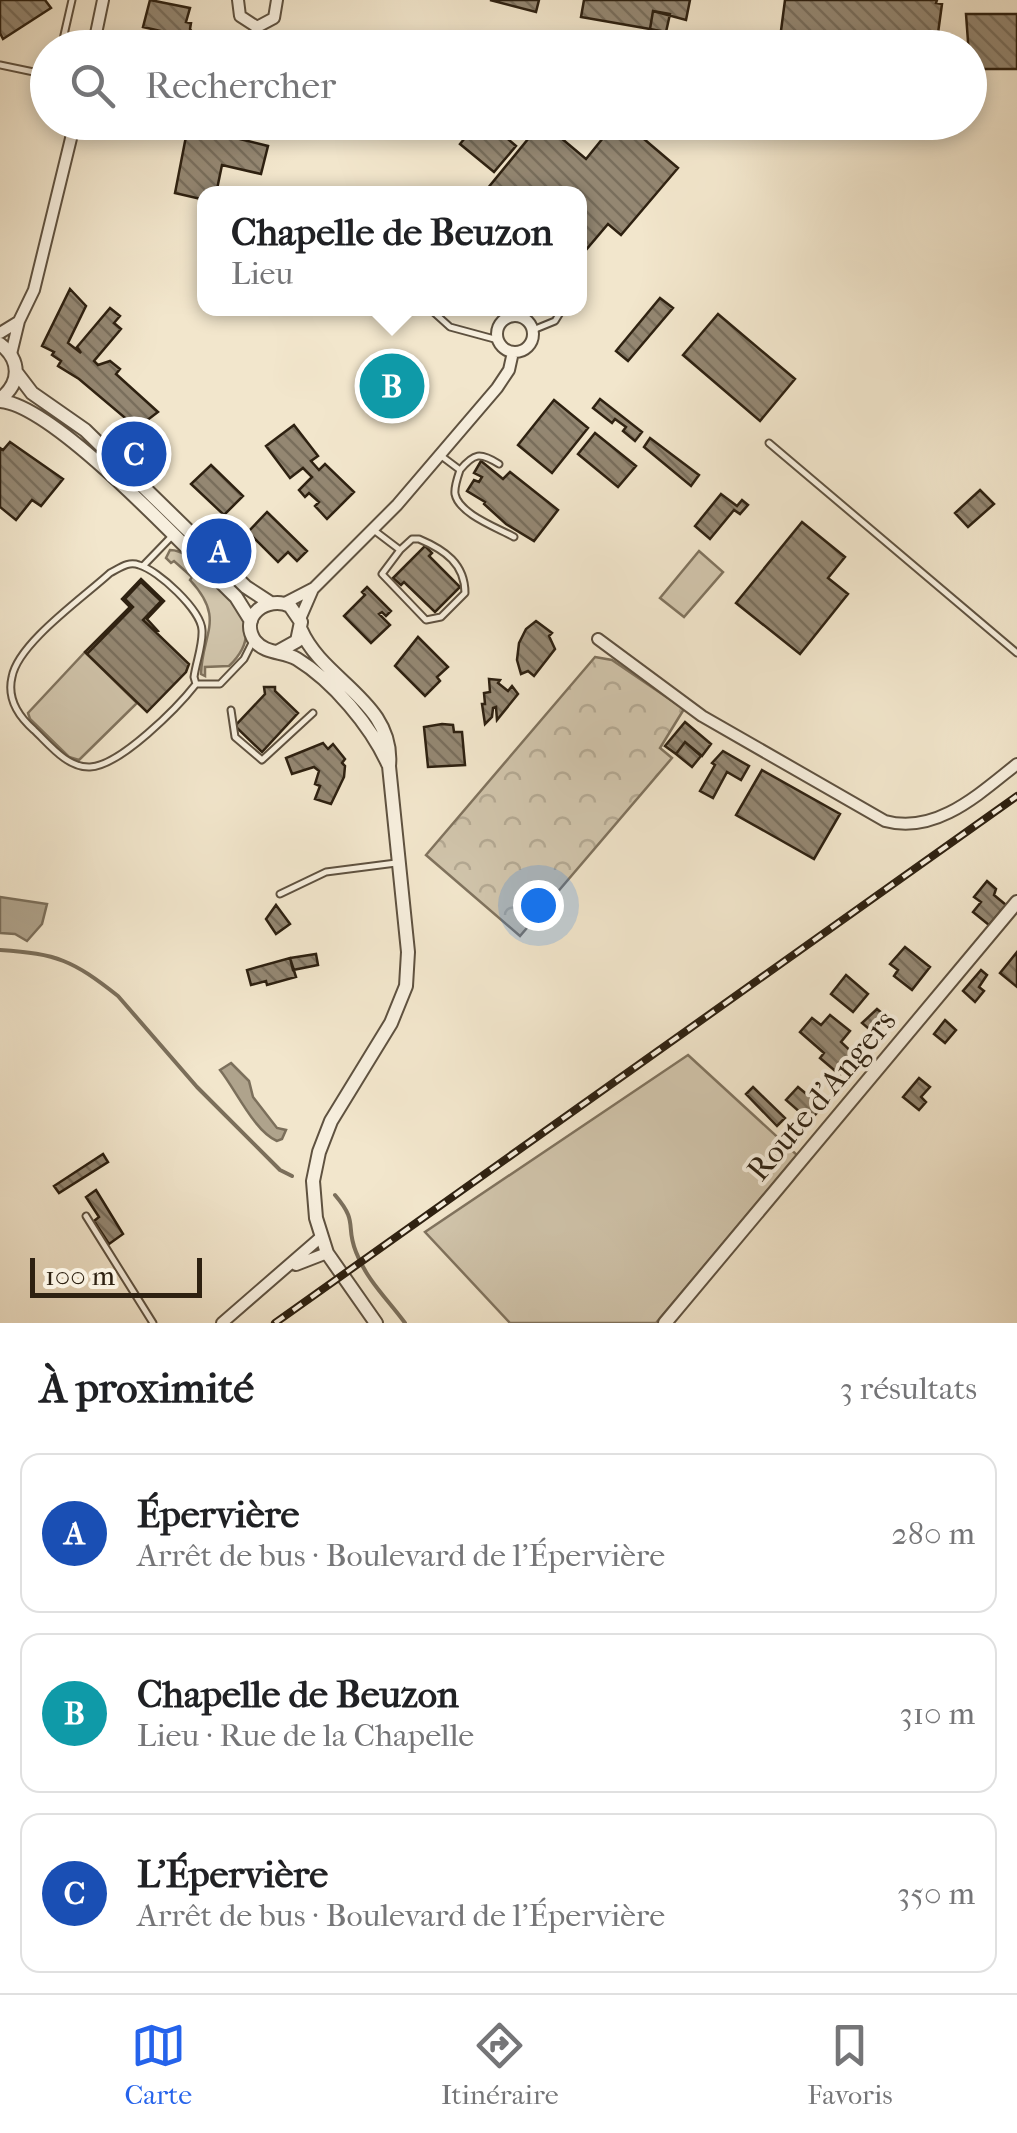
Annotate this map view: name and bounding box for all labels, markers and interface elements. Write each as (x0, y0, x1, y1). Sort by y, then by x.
search box (30, 30, 987, 140)
icon: search (65, 58, 120, 113)
text: Rechercher (145, 63, 336, 108)
popup (197, 186, 587, 316)
text: Chapelle de Beuzon (231, 210, 553, 255)
text: Lieu (231, 255, 293, 292)
pin: B (360, 348, 424, 424)
pin: C (102, 416, 166, 492)
pin: A (186, 514, 252, 588)
your location (513, 880, 564, 931)
street label: Route d'Angers (739, 1002, 903, 1188)
scale bar (30, 1253, 202, 1298)
text: 100 m (45, 1259, 115, 1292)
text: À proximité (40, 1364, 254, 1413)
text: 3 résultats (840, 1370, 977, 1407)
text: Épervière (137, 1492, 299, 1537)
text: A (64, 1515, 85, 1552)
text: 280 m (891, 1515, 975, 1552)
text: Arrêt de bus · Boulevard de l'Épervière (137, 1537, 665, 1574)
text: Chapelle de Beuzon (137, 1672, 459, 1717)
text: B (64, 1695, 85, 1732)
text: 310 m (900, 1695, 975, 1732)
text: Lieu · Rue de la Chapelle (137, 1717, 474, 1754)
text: L'Épervière (137, 1852, 328, 1897)
text: C (64, 1875, 85, 1912)
text: 350 m (897, 1875, 975, 1912)
text: Arrêt de bus · Boulevard de l'Épervière (137, 1897, 665, 1934)
tab: Carte (124, 2018, 192, 2111)
tab: Itinéraire (441, 2018, 558, 2111)
tab: Favoris (807, 2018, 893, 2111)

